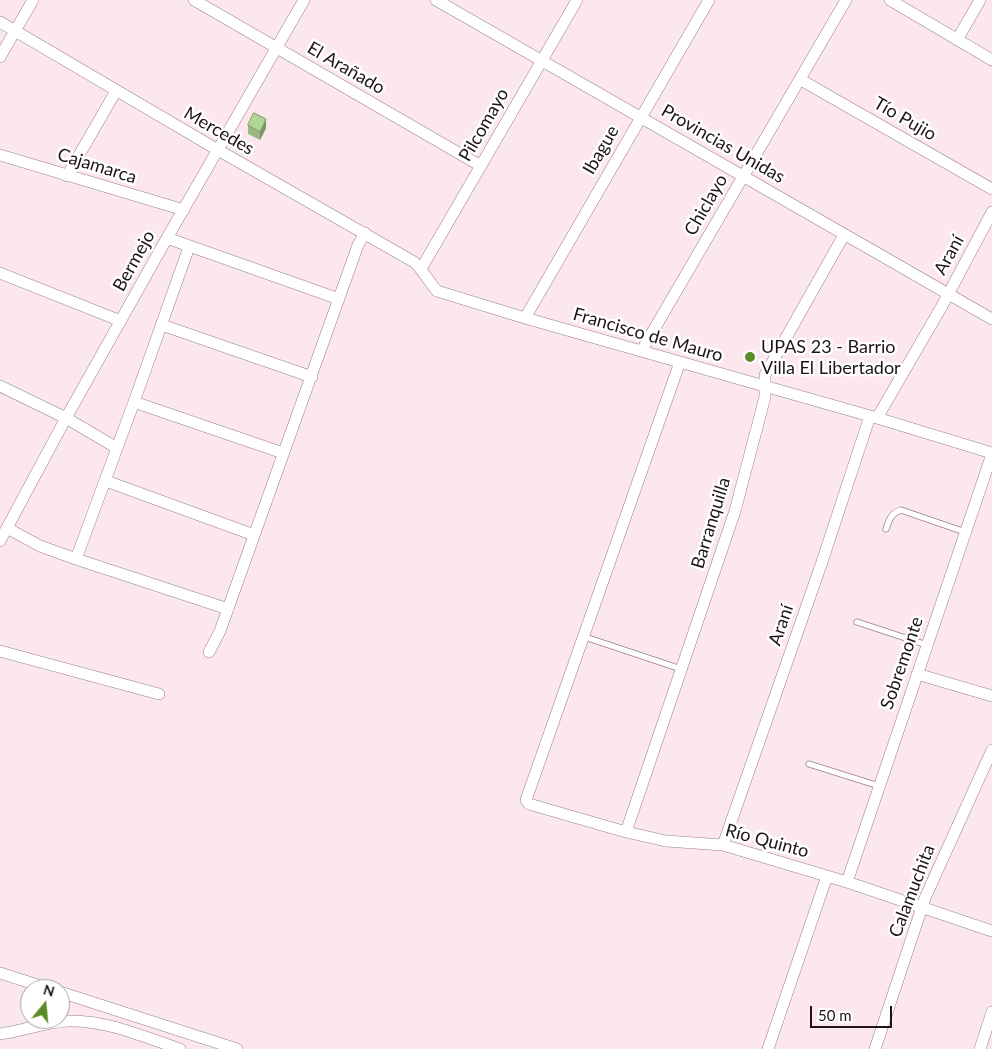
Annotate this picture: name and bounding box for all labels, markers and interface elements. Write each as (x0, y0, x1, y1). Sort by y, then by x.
street label: El Arañado (303, 37, 389, 99)
street label: Pilcomayo (454, 85, 514, 165)
street label: Tío Pujio (870, 92, 940, 146)
street label: Provincias Unidas (657, 100, 789, 188)
street label: Mercedes (180, 102, 258, 160)
street label: Ibague (578, 122, 624, 178)
street label: Cajamarca (55, 144, 139, 188)
street label: Chiclayo (680, 171, 732, 239)
street label: Bermejo (108, 227, 160, 295)
street label: Araní (929, 231, 969, 279)
street label: Francisco de Mauro (571, 303, 725, 367)
place label: UPAS 23 - Barrio Villa El Libertador (761, 336, 901, 378)
marker: UPAS 23 - Barrio Villa El Libertador (743, 350, 757, 364)
street label: Barranquilla (687, 475, 735, 571)
street label: Araní (764, 602, 798, 648)
street label: Sobremonte (876, 614, 928, 712)
street label: Río Quinto (723, 820, 811, 862)
street label: Calamuchita (884, 842, 940, 940)
north arrow (20, 979, 70, 1029)
text: N (42, 980, 57, 1000)
scale bar (812, 996, 894, 1028)
text: 50 m (818, 1006, 852, 1024)

